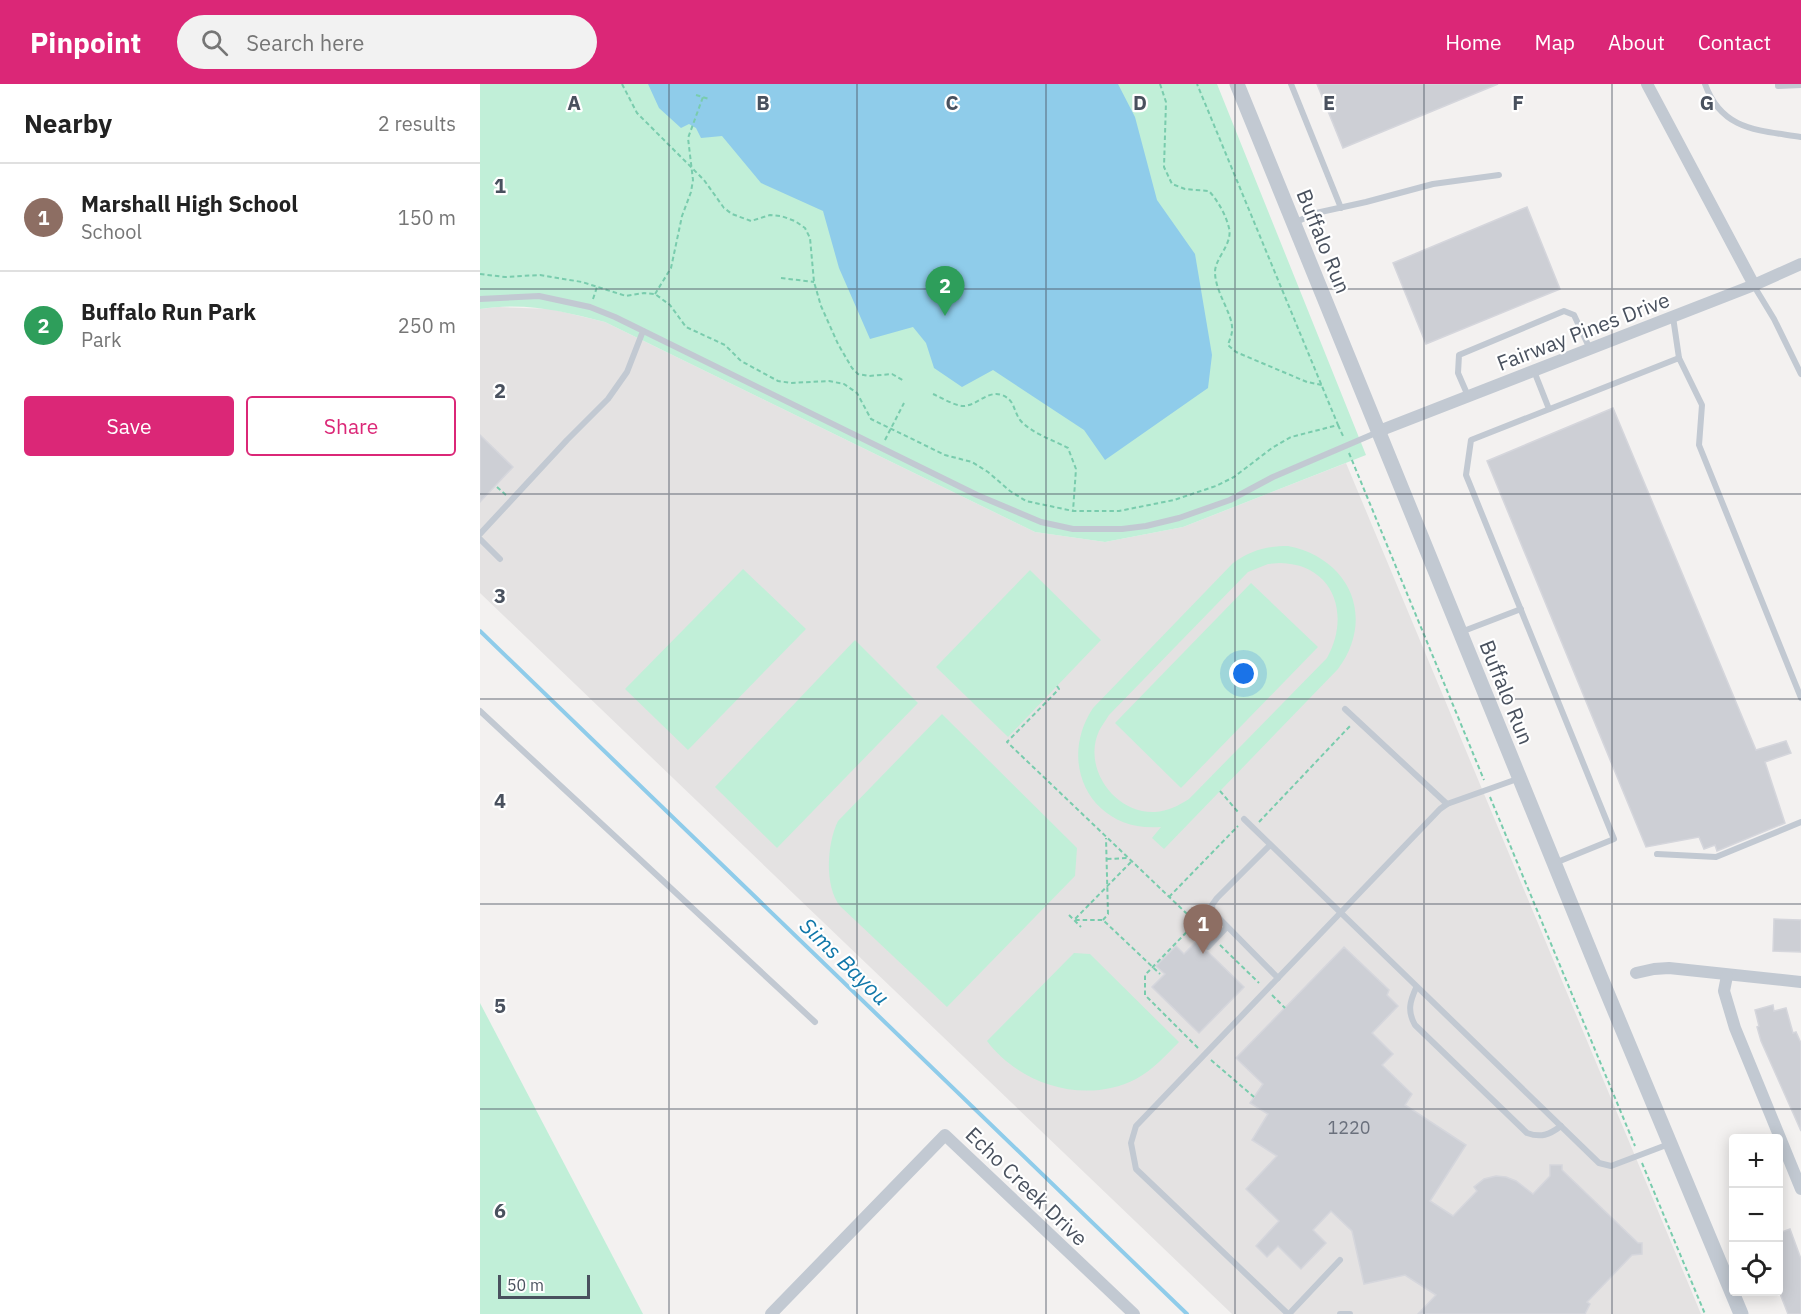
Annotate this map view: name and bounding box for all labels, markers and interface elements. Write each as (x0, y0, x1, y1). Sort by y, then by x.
search box (177, 15, 597, 69)
text: Pinpoint (30, 24, 141, 61)
icon: search (198, 26, 231, 59)
text: Search here (246, 28, 364, 57)
text: Home (1445, 28, 1502, 56)
text: Map (1535, 28, 1575, 56)
text: About (1608, 28, 1665, 56)
text: Contact (1698, 28, 1771, 56)
text: A (567, 89, 581, 116)
text: B (756, 89, 770, 116)
text: C (945, 89, 959, 116)
text: D (1133, 89, 1147, 116)
text: E (1323, 89, 1335, 116)
text: F (1512, 89, 1524, 116)
text: G (1700, 89, 1714, 116)
text: Nearby (24, 106, 112, 140)
text: 2 results (378, 110, 456, 137)
text: 1 (494, 172, 506, 199)
street label: Buffalo Run (1290, 185, 1358, 297)
text: Marshall High School (81, 189, 298, 218)
text: 1 (38, 204, 50, 231)
text: 150 m (398, 204, 456, 231)
text: School (81, 218, 142, 245)
pin: 2 (926, 266, 964, 316)
street label: Fairway Pines Drive (1493, 285, 1673, 377)
text: Buffalo Run Park (81, 297, 256, 326)
text: 2 (38, 312, 50, 339)
text: 250 m (398, 312, 456, 339)
text: Park (81, 326, 121, 353)
text: 2 (494, 377, 506, 404)
button: Save (24, 396, 234, 456)
button: Share (246, 396, 456, 456)
text: 3 (494, 582, 506, 609)
street label: Buffalo Run (1473, 636, 1541, 748)
your location (1229, 659, 1258, 688)
text: 4 (494, 787, 506, 814)
pin: 1 (1184, 904, 1222, 954)
water label: Sims Bayou (794, 911, 896, 1011)
text: 5 (494, 992, 506, 1019)
house number: 1220 (1327, 1116, 1371, 1139)
street label: Echo Creek Drive (960, 1120, 1094, 1252)
map controls (1729, 1134, 1783, 1296)
button: + (1729, 1134, 1783, 1188)
button: − (1729, 1188, 1783, 1242)
text: 6 (494, 1197, 506, 1224)
button: locate (1729, 1242, 1783, 1296)
scale bar (498, 1272, 590, 1300)
text: 50 m (507, 1275, 544, 1295)

